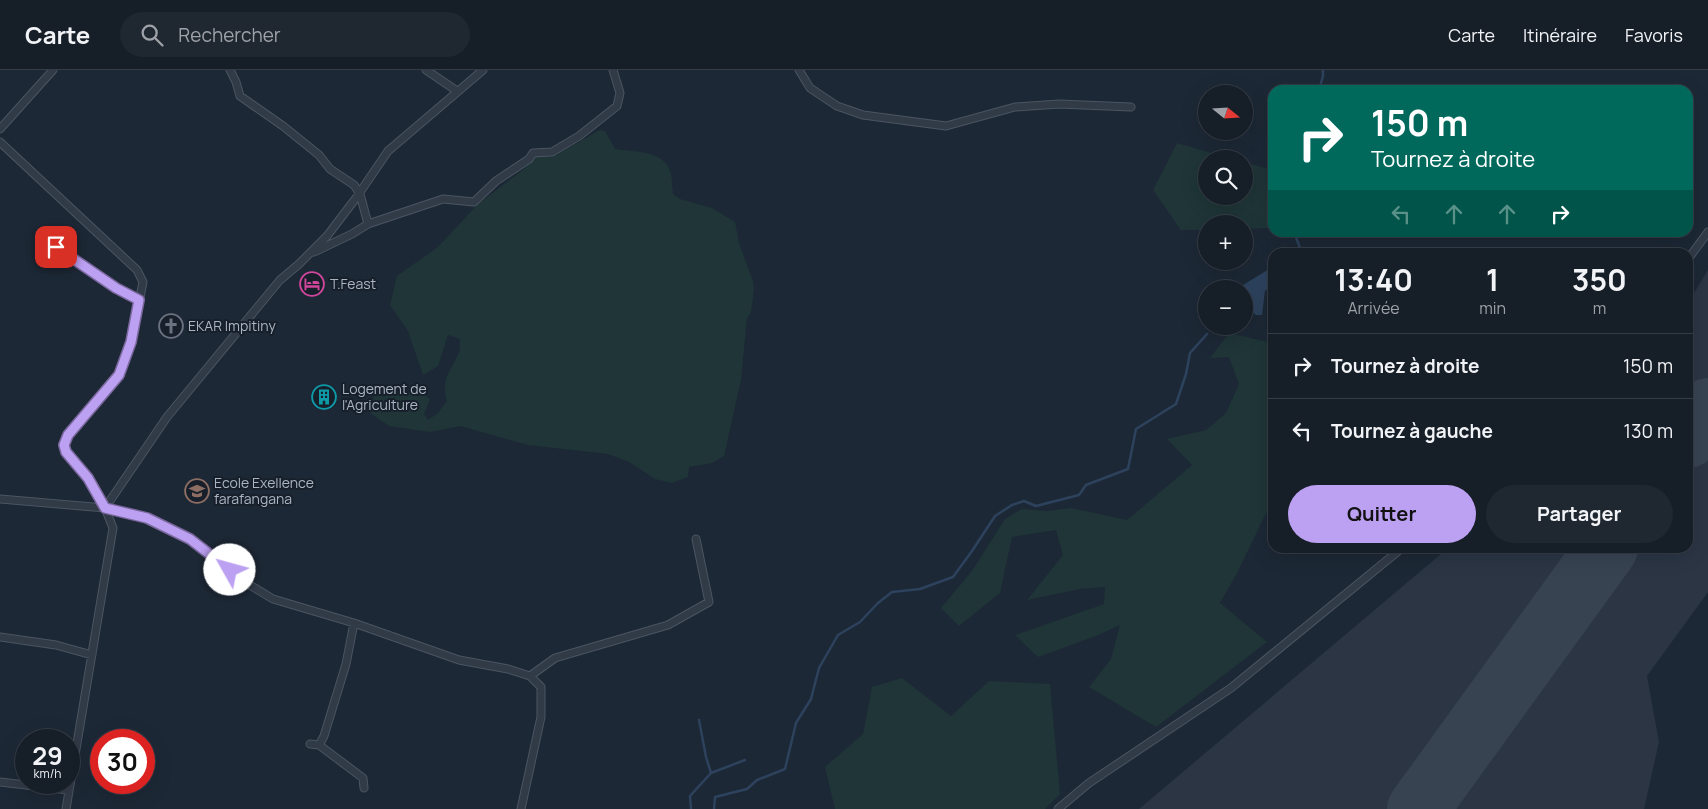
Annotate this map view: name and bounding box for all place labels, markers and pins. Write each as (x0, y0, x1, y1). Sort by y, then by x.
pin (35, 226, 77, 268)
hotel icon: T.Feast (299, 271, 325, 297)
place label: T.Feast (330, 274, 377, 293)
church icon: EKAR Impitiny (158, 313, 184, 339)
place label: EKAR Impitiny (188, 316, 276, 335)
place label: Logement de l'Agriculture (342, 379, 427, 414)
building icon: Logement de l'Agriculture (311, 384, 337, 410)
place label: Ecole Exellence farafangana (214, 473, 314, 508)
school or university icon: Ecole Exellence farafangana (184, 478, 210, 504)

